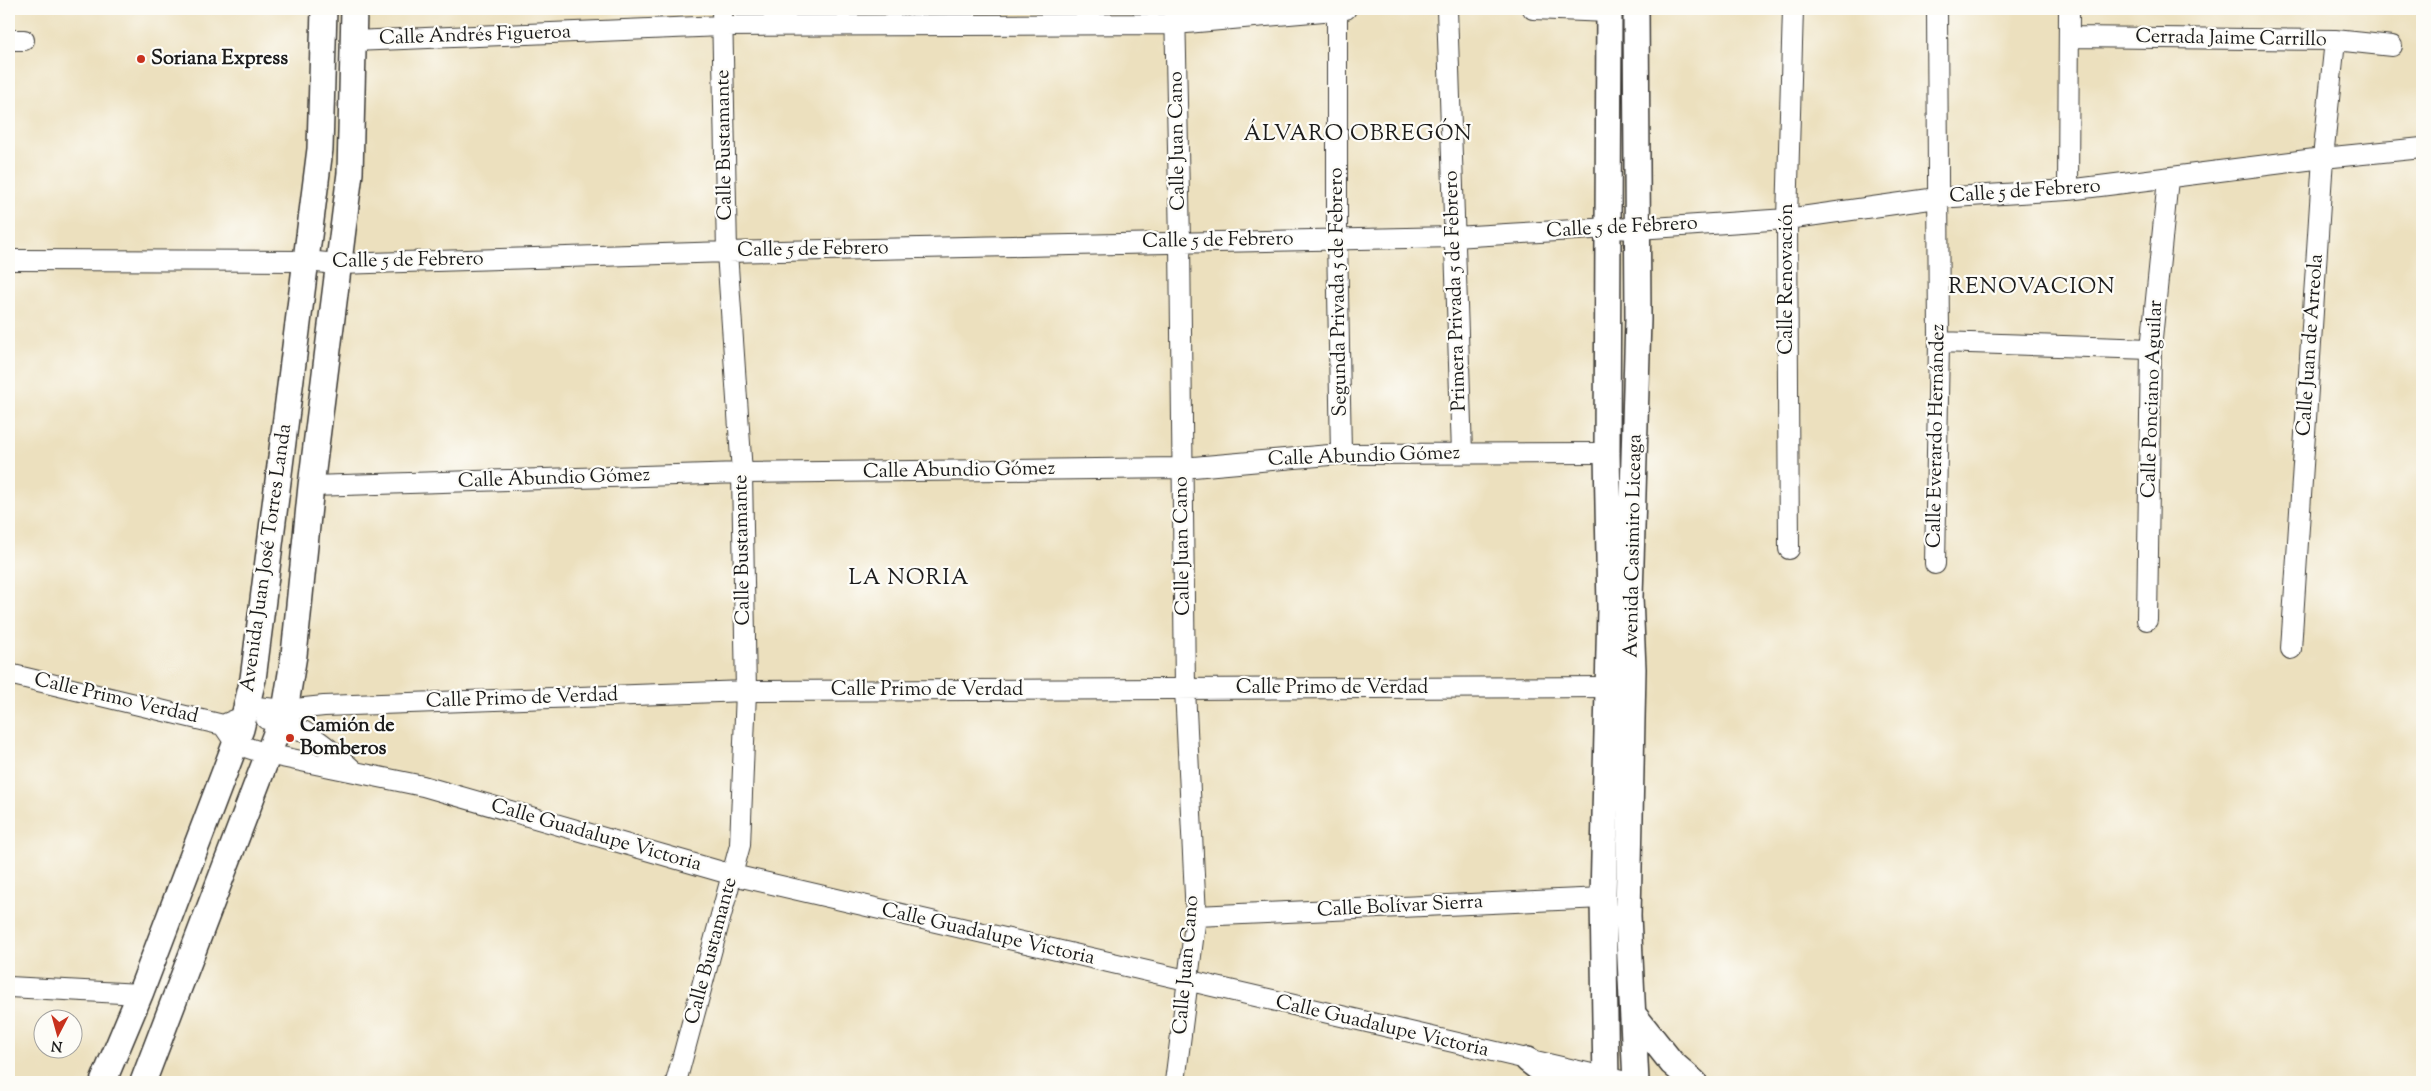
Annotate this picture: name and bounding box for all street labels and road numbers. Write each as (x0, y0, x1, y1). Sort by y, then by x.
street label: Calle Andrés Figueroa (378, 18, 572, 54)
street label: Cerrada Jaime Carrillo (2135, 23, 2327, 55)
street label: Calle Bustamante (709, 69, 741, 221)
street label: Calle Juan Cano (1162, 71, 1194, 211)
street label: Segunda Privada 5 de Febrero (1322, 167, 1356, 417)
street label: Primera Privada 5 de Febrero (1437, 170, 1475, 412)
street label: Calle 5 de Febrero (1948, 172, 2102, 212)
street label: Calle Renovación (1773, 203, 1802, 355)
street label: Calle 5 de Febrero (1546, 210, 1698, 246)
street label: Calle 5 de Febrero (1142, 225, 1294, 257)
street label: Calle 5 de Febrero (737, 234, 889, 266)
street label: Calle 5 de Febrero (332, 245, 484, 277)
street label: Calle Juan de Arreola (2290, 253, 2332, 437)
street label: Calle Ponciano Aguilar (2135, 299, 2171, 499)
street label: Calle Everardo Hernández (1921, 324, 1953, 548)
street label: Avenida Juan José Torres Landa (234, 422, 300, 694)
street label: Avenida Casimiro Liceaga (1618, 434, 1650, 658)
street label: Calle Abundio Gómez (1267, 439, 1461, 475)
street label: Calle Abundio Gómez (863, 455, 1055, 487)
street label: Calle Abundio Gómez (457, 461, 651, 497)
street label: Calle Bustamante (727, 474, 759, 626)
street label: Calle Juan Cano (1167, 476, 1199, 616)
street label: Calle Primo Verdad (31, 666, 201, 732)
street label: Calle Primo de Verdad (1236, 674, 1428, 703)
street label: Calle Primo de Verdad (831, 676, 1023, 705)
street label: Calle Primo de Verdad (425, 681, 619, 717)
street label: Calle Guadalupe Victoria (487, 792, 705, 880)
street label: Calle Bustamante (678, 874, 746, 1028)
street label: Calle Bolívar Sierra (1316, 888, 1484, 926)
street label: Calle Juan Cano (1166, 894, 1208, 1036)
street label: Calle Guadalupe Victoria (878, 896, 1098, 974)
street label: Calle Guadalupe Victoria (1272, 988, 1492, 1066)

